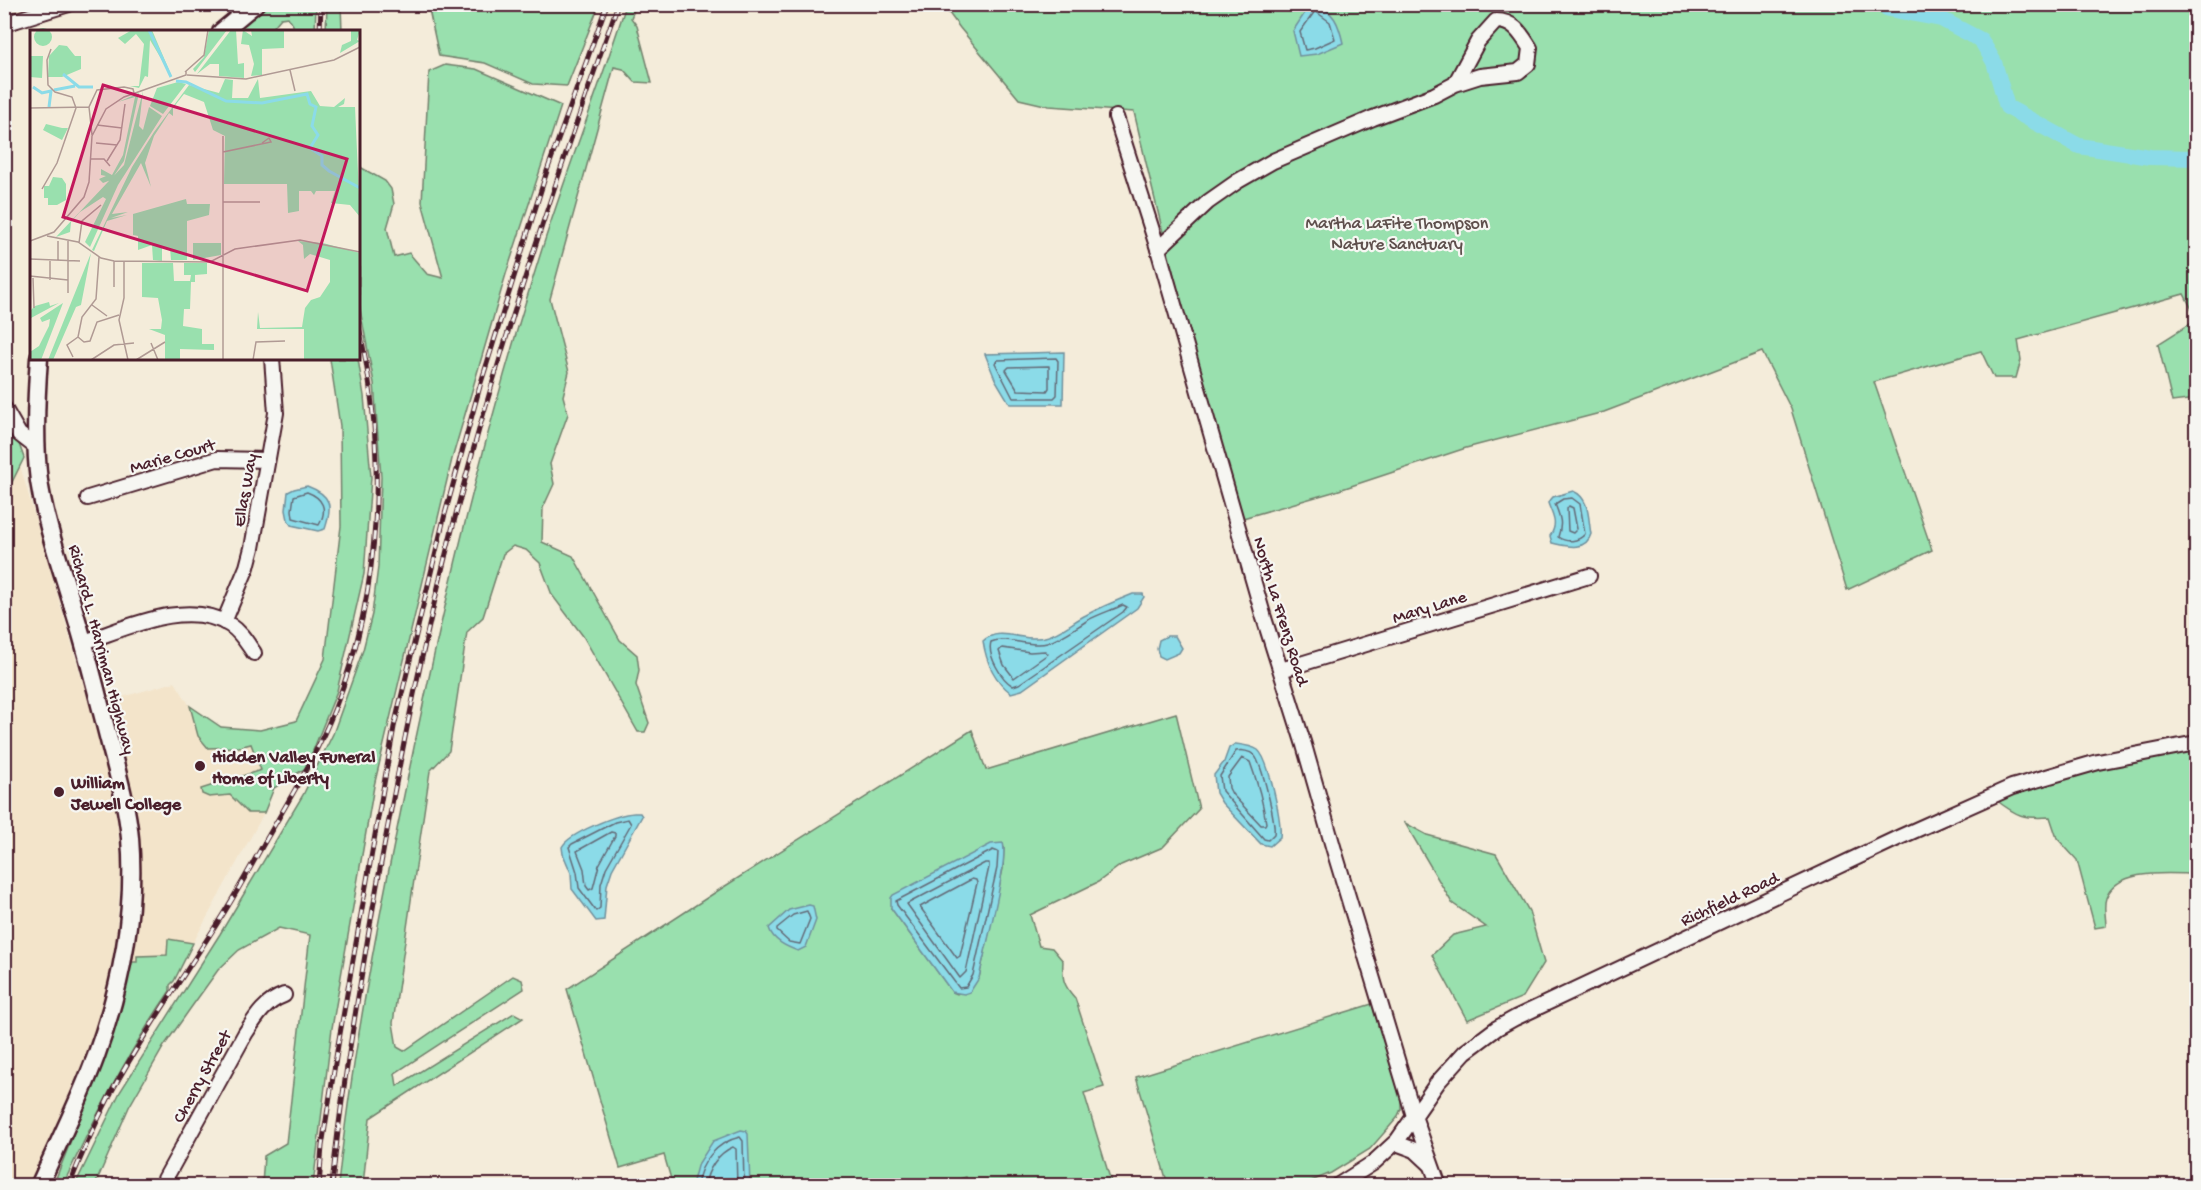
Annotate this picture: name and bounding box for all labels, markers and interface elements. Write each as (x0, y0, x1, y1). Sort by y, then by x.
inset map (30, 30, 360, 360)
park label: Martha LaFite Thompson Nature Sanctuary (1306, 214, 1489, 256)
street label: Marie Court (128, 435, 219, 480)
street label: Ellas Way (230, 452, 263, 529)
street label: North La Frenz Road (1247, 535, 1313, 690)
street label: Richard L. Harriman Highway (62, 543, 139, 757)
street label: Mary Lane (1390, 587, 1470, 630)
place label: Hidden Valley Funeral Home of Liberty (212, 748, 376, 790)
marker: Hidden Valley Funeral Home of Liberty (193, 759, 207, 773)
place label: William Jewell College (70, 774, 182, 816)
marker: William Jewell College (52, 785, 66, 799)
street label: Richfield Road (1678, 868, 1784, 932)
street label: Cherry Street (169, 1026, 238, 1127)

